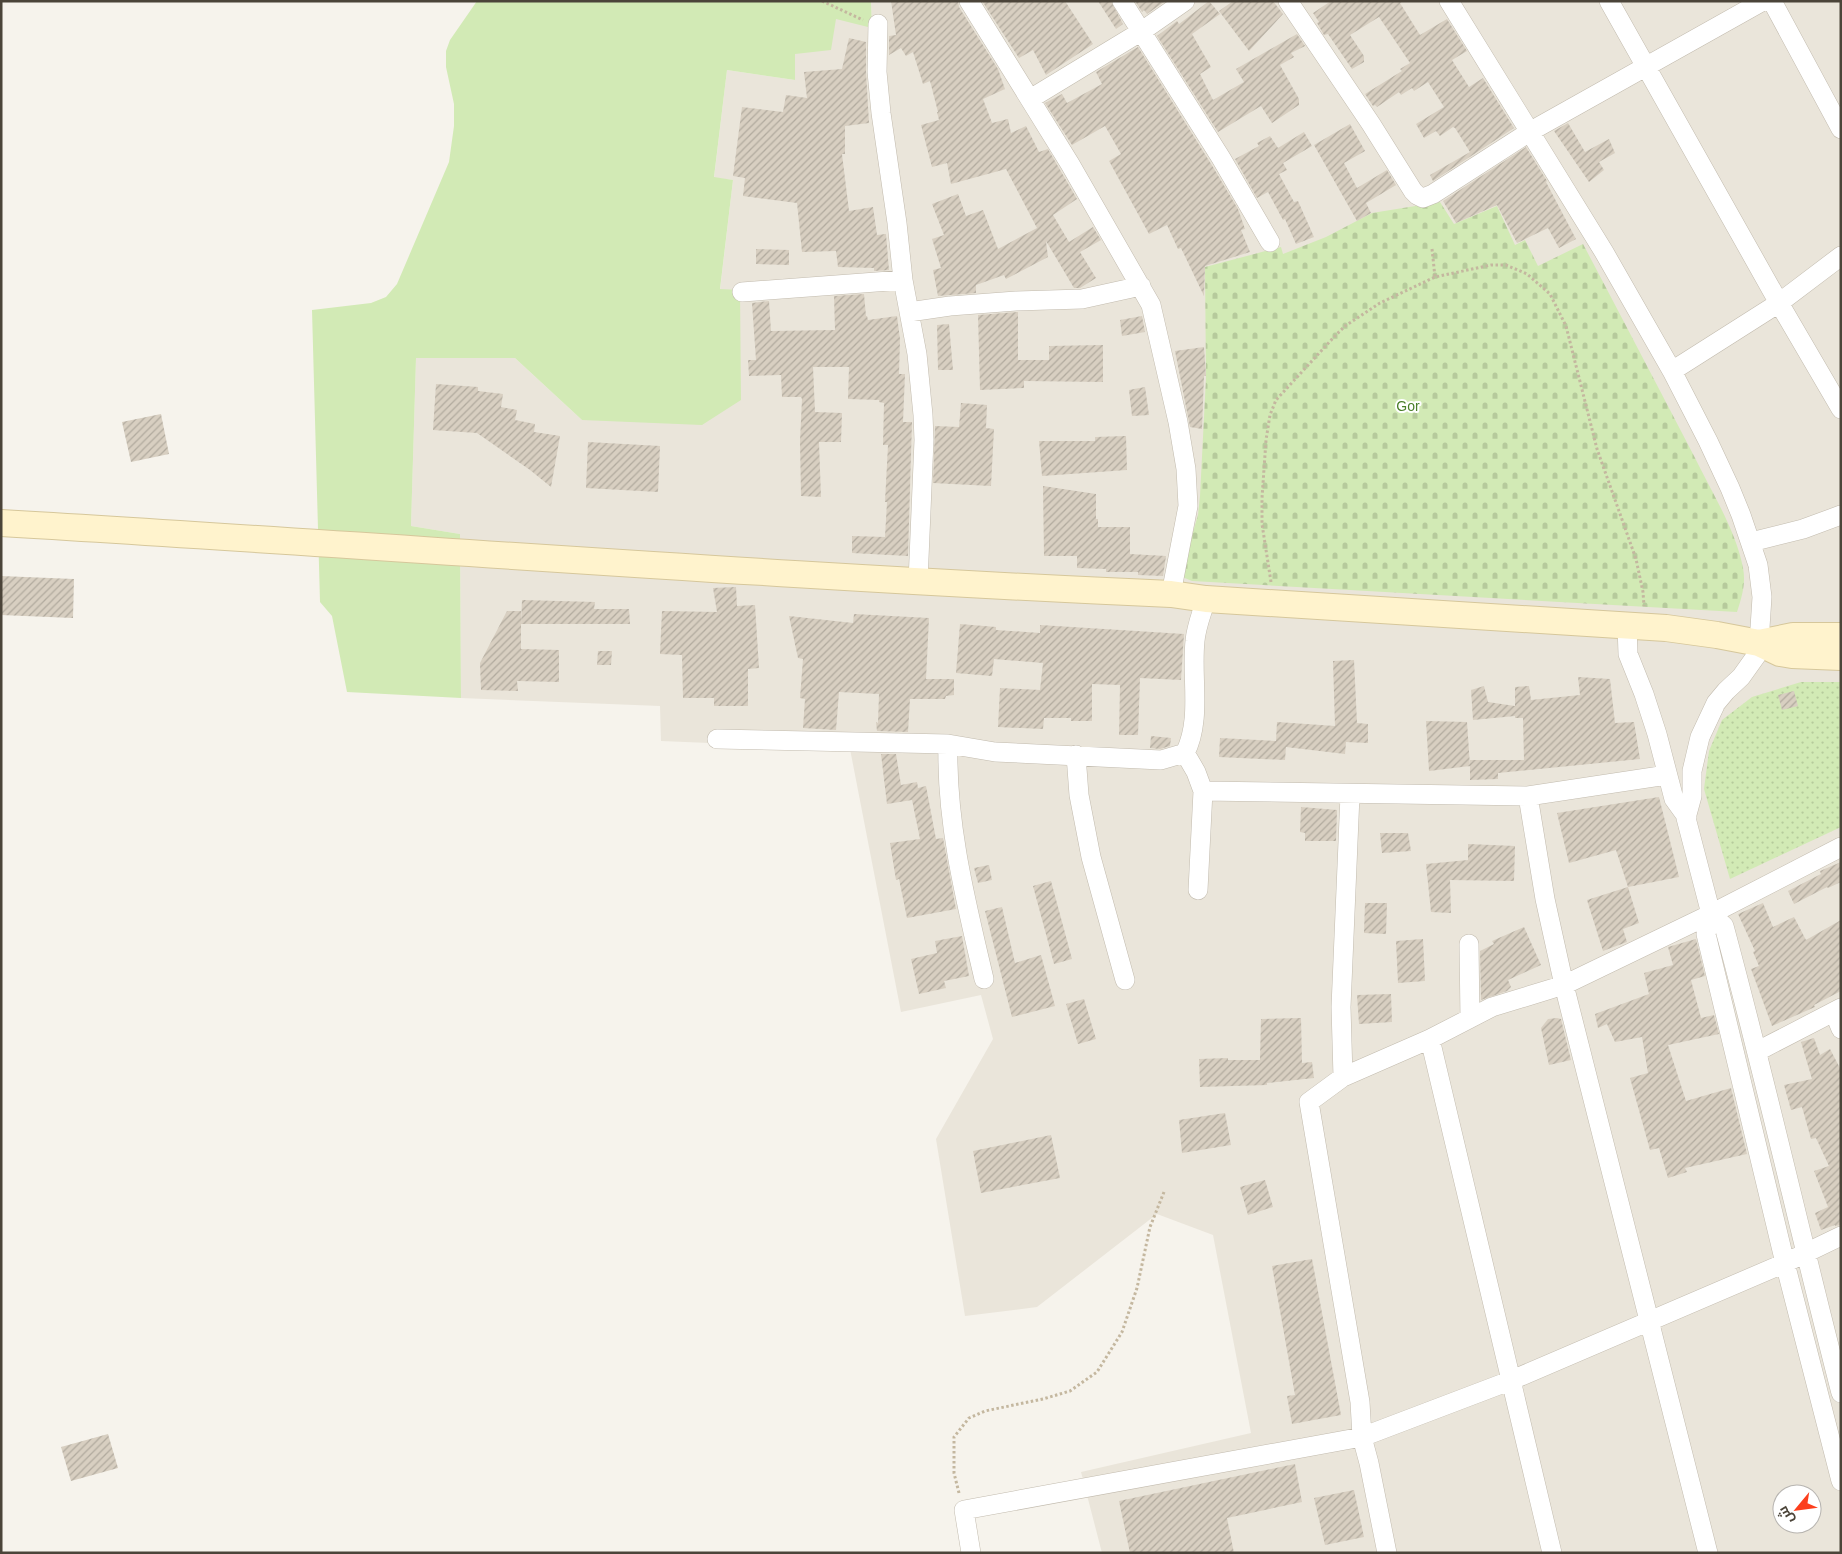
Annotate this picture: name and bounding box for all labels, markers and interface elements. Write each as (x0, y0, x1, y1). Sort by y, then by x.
park label: Gor (1396, 398, 1420, 414)
north arrow (1772, 1484, 1822, 1534)
text: ش (1774, 1503, 1798, 1527)

